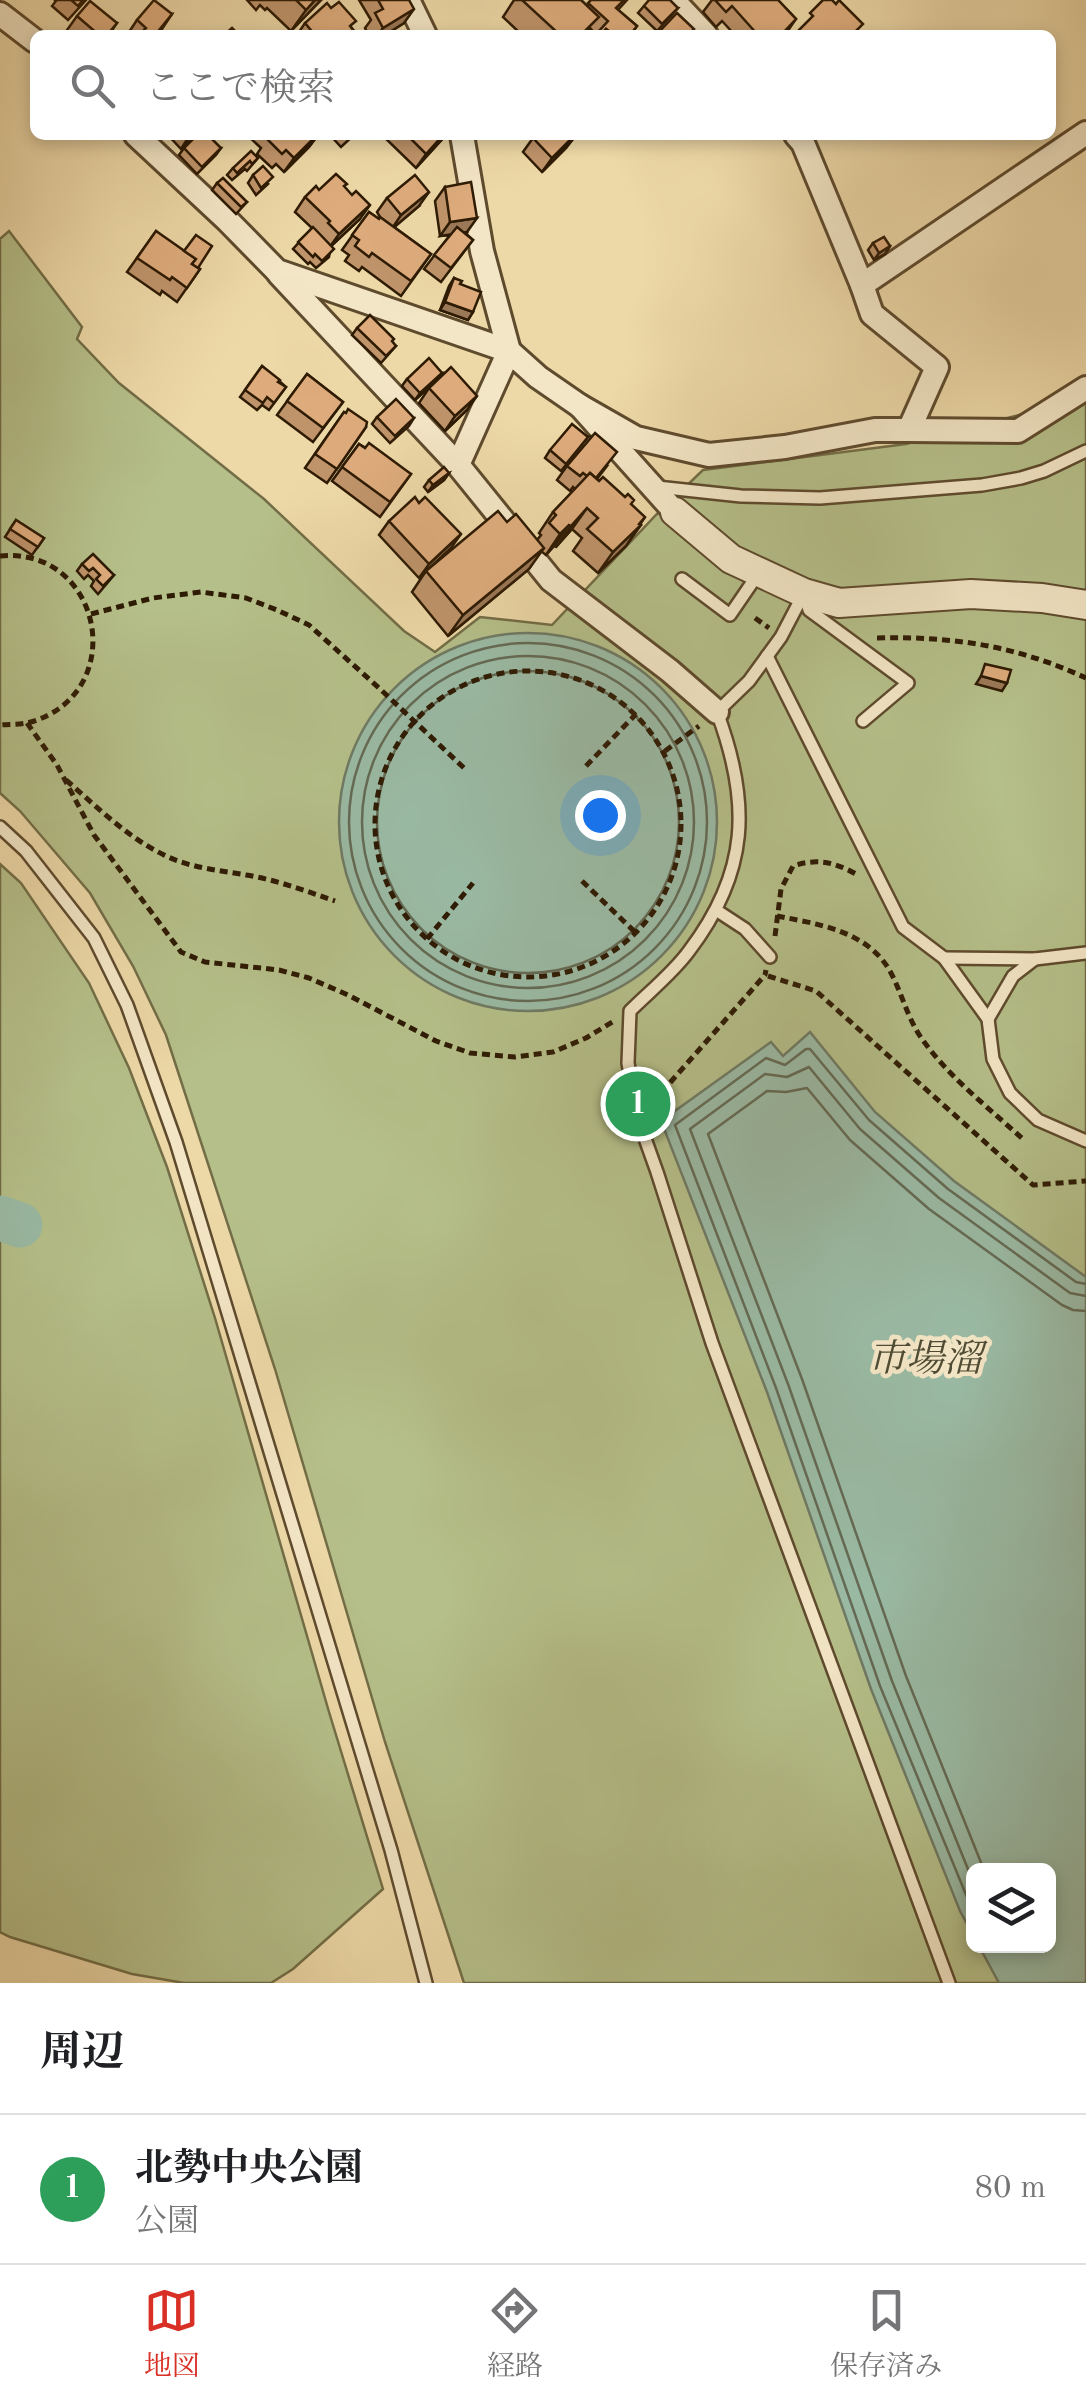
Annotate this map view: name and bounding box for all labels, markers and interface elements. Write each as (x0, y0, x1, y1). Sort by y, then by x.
search box (30, 30, 1056, 140)
icon: search (65, 58, 120, 113)
text: ここで検索 (145, 71, 335, 109)
your location (575, 790, 626, 841)
pin: 1 (606, 1066, 670, 1142)
water label: 市場溜 (868, 1339, 988, 1380)
map controls (966, 1863, 1056, 1953)
button: layers (966, 1863, 1056, 1953)
text: 周辺 (40, 2033, 124, 2075)
text: 北勢中央公園 (135, 2151, 363, 2189)
text: 1 (63, 2173, 82, 2205)
text: 80 m (975, 2173, 1046, 2205)
text: 公園 (135, 2207, 199, 2239)
tab: 地図 (144, 2283, 200, 2386)
tab: 経路 (487, 2283, 543, 2386)
tab: 保存済み (830, 2283, 942, 2386)

